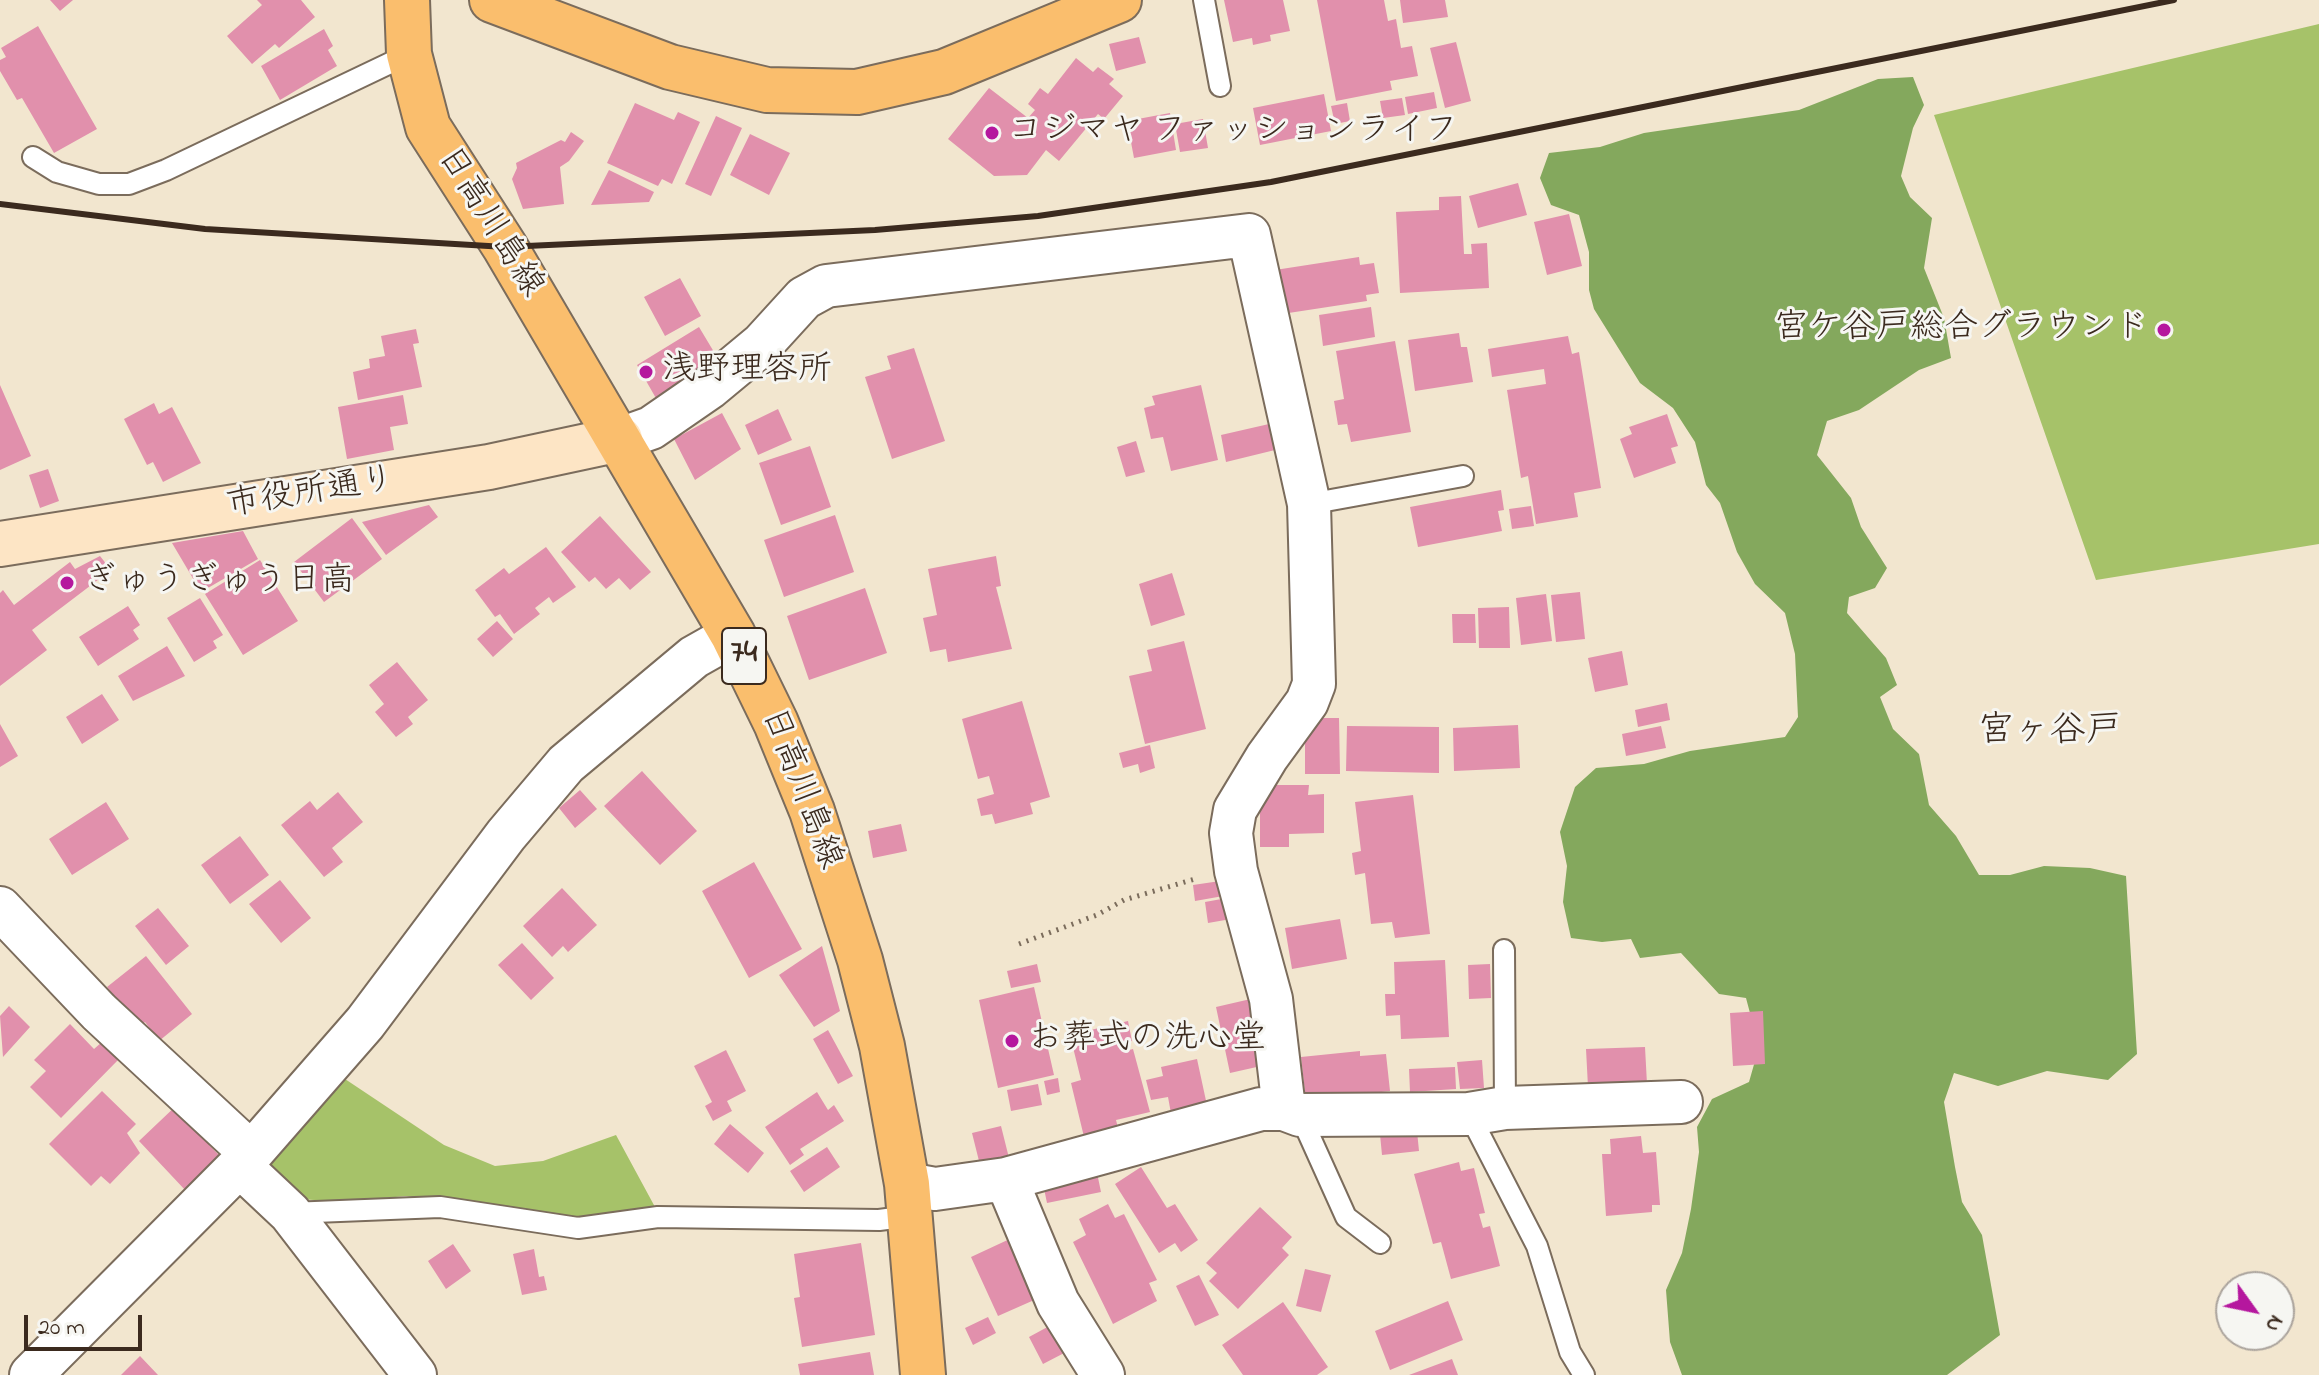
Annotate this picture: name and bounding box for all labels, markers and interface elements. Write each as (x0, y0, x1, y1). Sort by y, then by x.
place label: コジマヤ ファッションライフ (1008, 113, 1458, 153)
marker: コジマヤ ファッションライフ (983, 124, 1001, 142)
street label: 日高川島線 (426, 140, 550, 306)
place label: 宮ケ谷戸総合グラウンド (1774, 310, 2148, 350)
marker: 宮ケ谷戸総合グラウンド (2155, 321, 2173, 339)
place label: 浅野理容所 (662, 352, 832, 392)
marker: 浅野理容所 (637, 363, 655, 381)
street label: 市役所通り (224, 462, 398, 528)
place label: ぎゅうぎゅう日高 (83, 563, 355, 603)
marker: ぎゅうぎゅう日高 (58, 574, 76, 592)
road number: 74 (722, 628, 766, 684)
street label: 日高川島線 (749, 702, 849, 876)
district label: 宮ヶ谷戸 (1978, 712, 2122, 756)
place label: お葬式の洗心堂 (1028, 1021, 1266, 1061)
marker: お葬式の洗心堂 (1003, 1032, 1021, 1050)
north arrow (2215, 1271, 2295, 1351)
scale bar (28, 1299, 146, 1349)
text: N (2256, 1308, 2291, 1338)
text: 20 m (38, 1311, 85, 1346)

